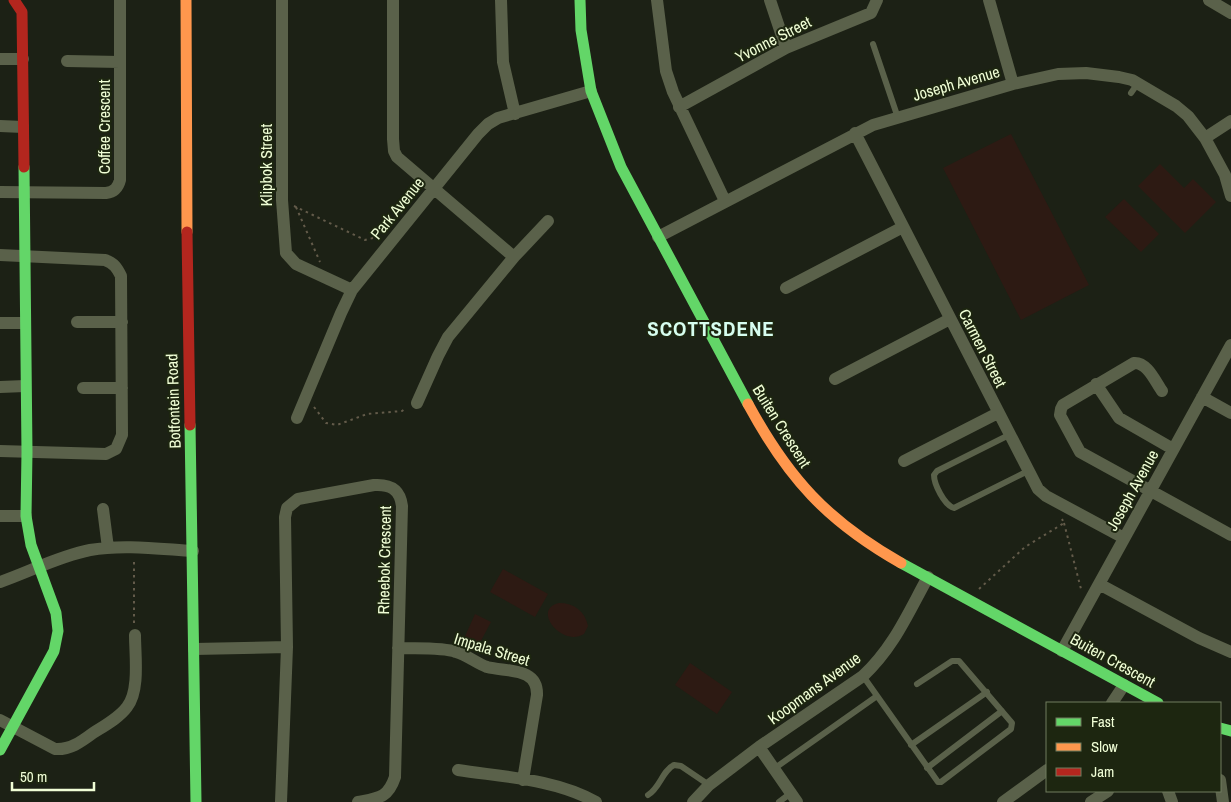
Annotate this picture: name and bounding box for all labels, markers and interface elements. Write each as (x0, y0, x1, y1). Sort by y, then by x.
street label: Yvonne Street (731, 10, 815, 68)
street label: Joseph Avenue (910, 60, 1002, 106)
street label: Coffee Crescent (93, 79, 115, 174)
street label: Klipbok Street (255, 123, 277, 206)
street label: Park Avenue (365, 172, 429, 244)
street label: Carmen Street (954, 305, 1012, 391)
district label: SCOTTSDENE (647, 314, 775, 343)
street label: Botfontein Road (160, 353, 186, 449)
street label: Buiten Crescent (748, 380, 816, 472)
street label: Joseph Avenue (1101, 446, 1163, 534)
street label: Rheebok Crescent (372, 505, 396, 615)
street label: Impala Street (451, 627, 533, 671)
street label: Buiten Crescent (1067, 628, 1160, 693)
street label: Koopmans Avenue (763, 647, 865, 729)
legend (1046, 702, 1221, 792)
text: Fast (1091, 711, 1115, 732)
text: Slow (1091, 736, 1118, 757)
scale bar (12, 760, 95, 792)
text: Jam (1091, 761, 1114, 782)
text: 50 m (20, 766, 47, 787)

